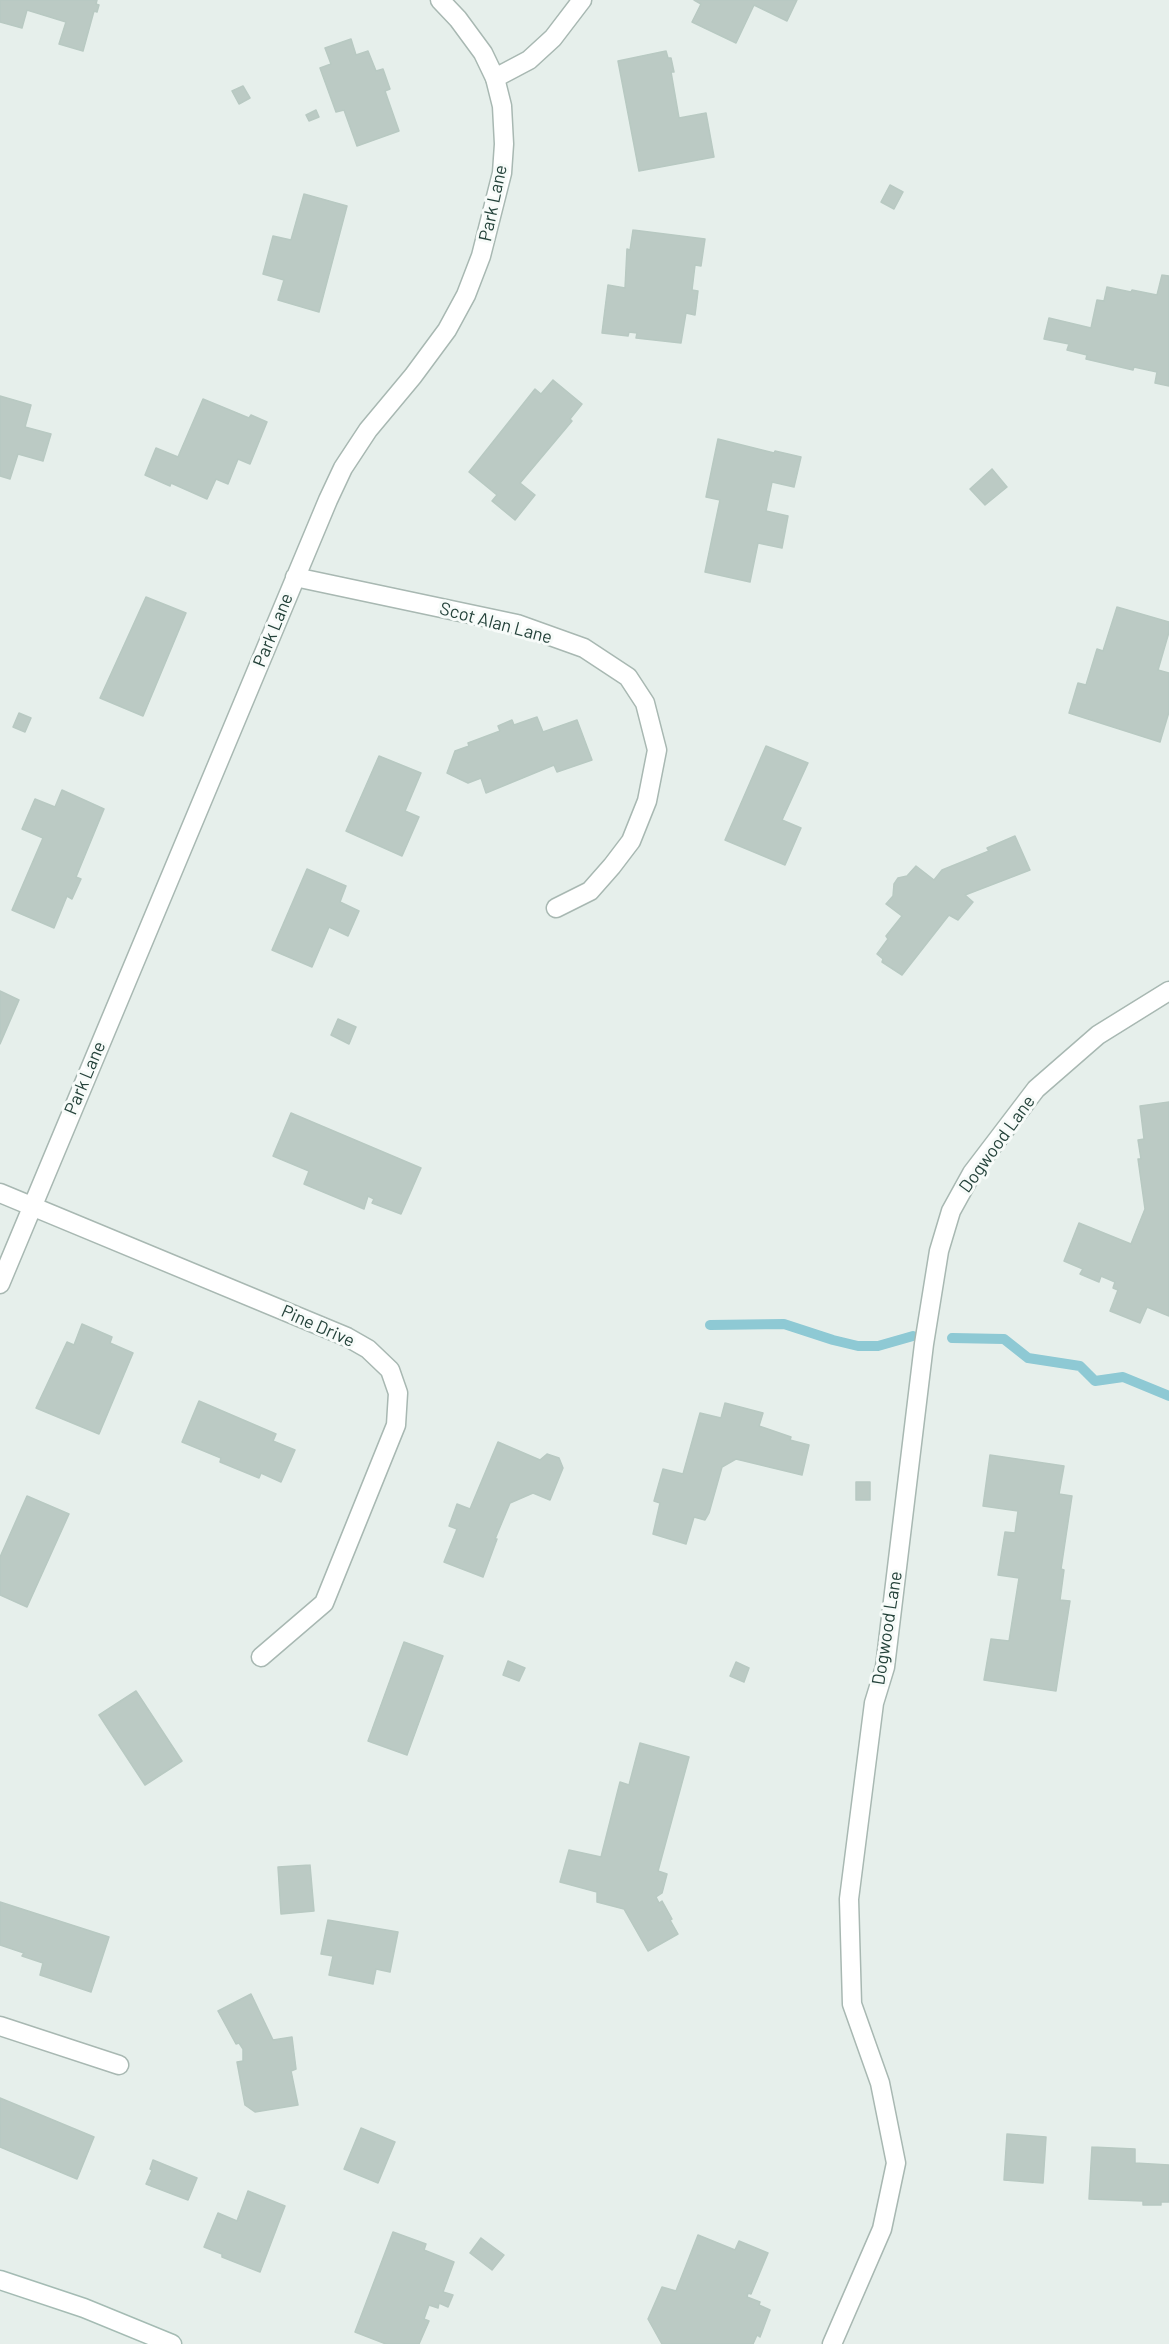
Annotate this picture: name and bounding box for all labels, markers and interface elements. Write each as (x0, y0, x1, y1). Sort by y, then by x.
street label: Park Lane (474, 163, 512, 243)
street label: Park Lane (248, 590, 298, 670)
street label: Scot Alan Lane (437, 598, 555, 648)
street label: Park Lane (60, 1038, 110, 1118)
street label: Dogwood Lane (955, 1091, 1039, 1197)
street label: Pine Drive (278, 1300, 358, 1352)
street label: Dogwood Lane (867, 1570, 907, 1686)

